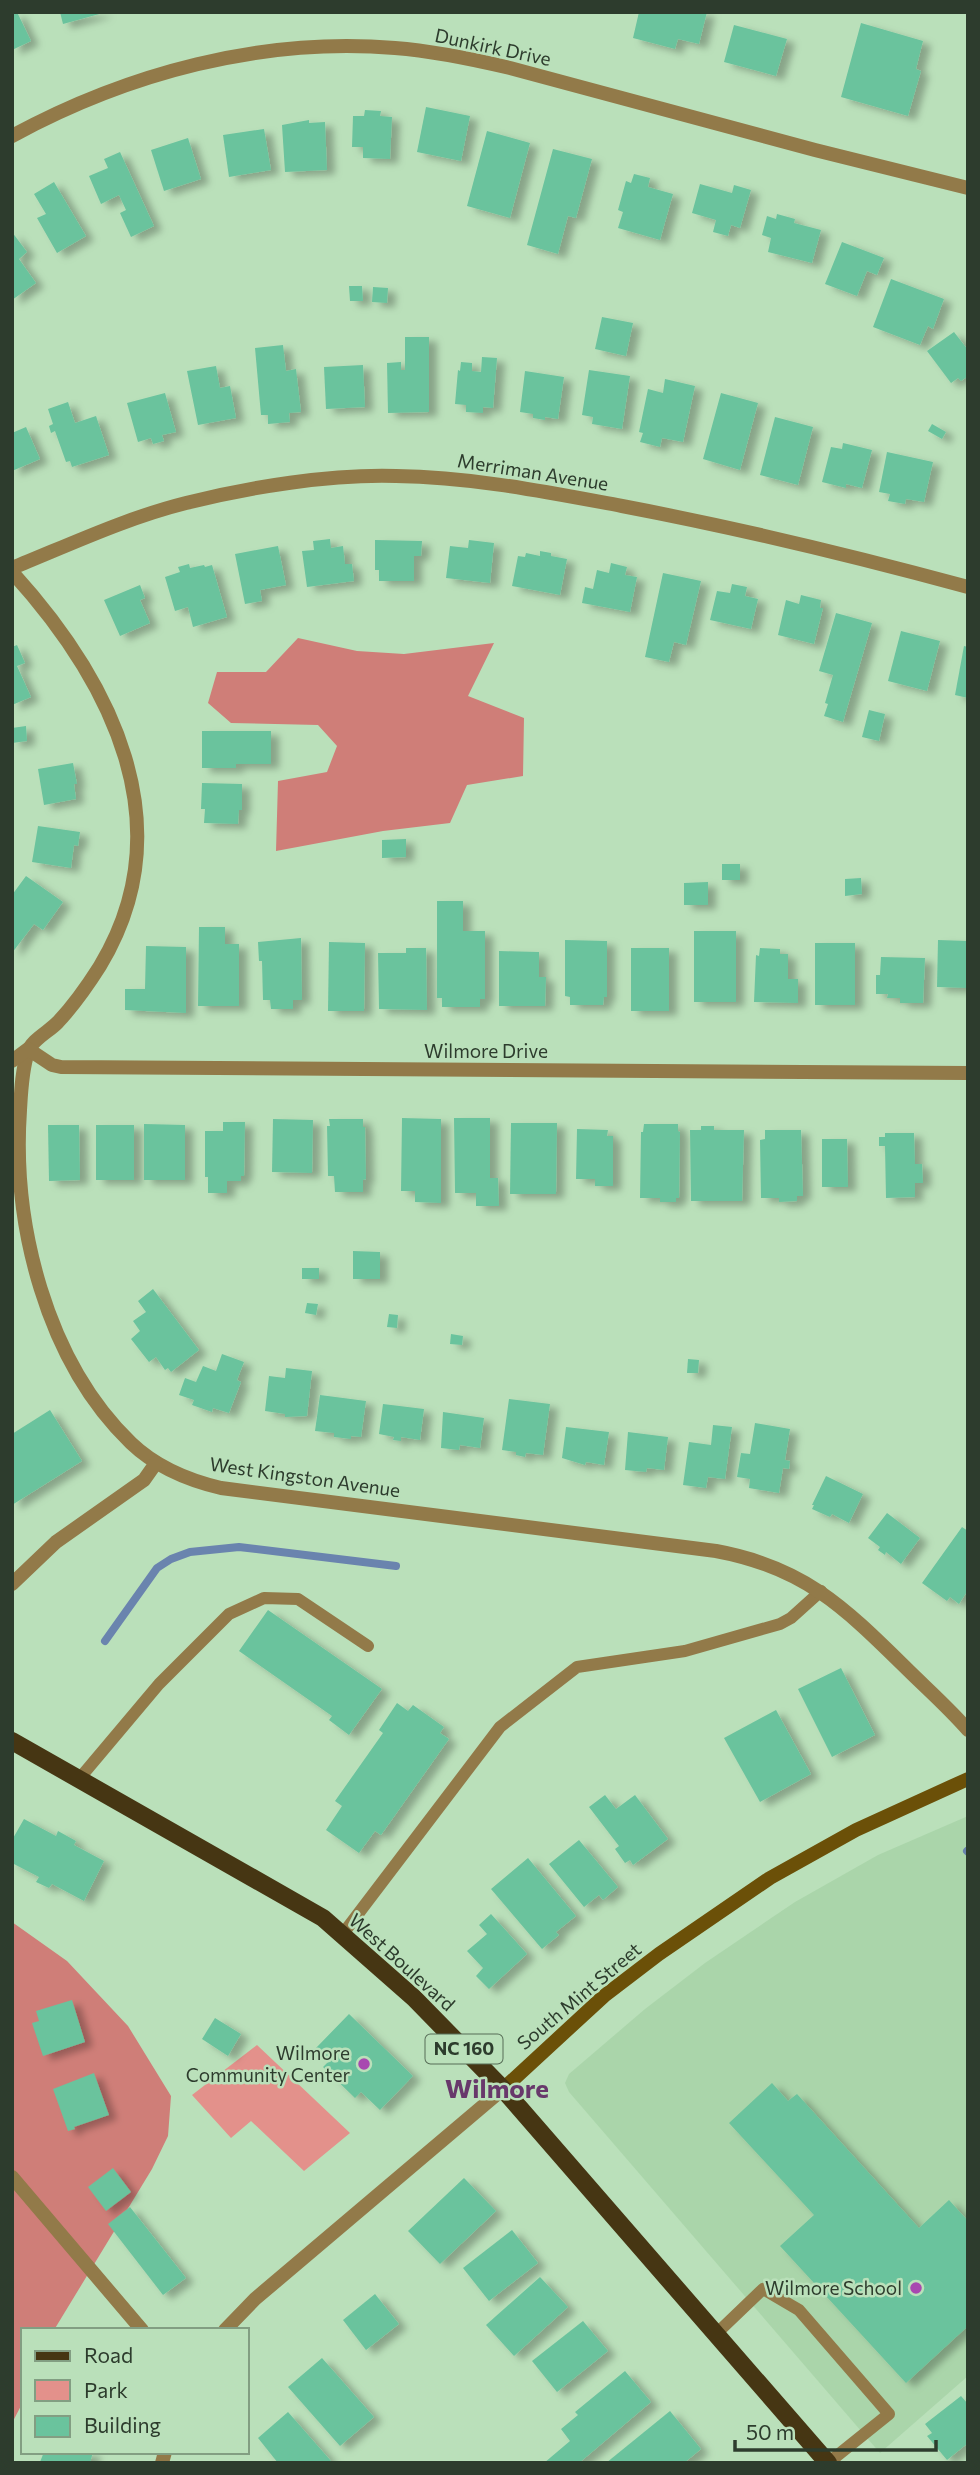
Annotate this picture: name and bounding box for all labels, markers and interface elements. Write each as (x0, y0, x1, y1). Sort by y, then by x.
street label: Dunkirk Drive (433, 23, 553, 70)
street label: Merriman Avenue (456, 448, 610, 495)
street label: Wilmore Drive (424, 1039, 548, 1062)
street label: West Kingston Avenue (208, 1452, 402, 1501)
street label: West Boulevard (345, 1908, 460, 2015)
street label: South Mint Street (512, 1937, 645, 2054)
road number: NC 160 (426, 2035, 503, 2064)
place label: Wilmore Community Center (186, 2041, 350, 2086)
marker: Wilmore Community Center (356, 2056, 372, 2072)
district label: Wilmore (445, 2072, 549, 2103)
place label: Wilmore School (765, 2276, 902, 2299)
marker: Wilmore School (908, 2280, 924, 2296)
legend (21, 2328, 248, 2454)
text: Road (84, 2342, 133, 2367)
text: Park (84, 2377, 128, 2402)
scale bar (735, 2408, 936, 2452)
text: Building (84, 2412, 161, 2437)
text: 50 m (746, 2419, 794, 2444)

